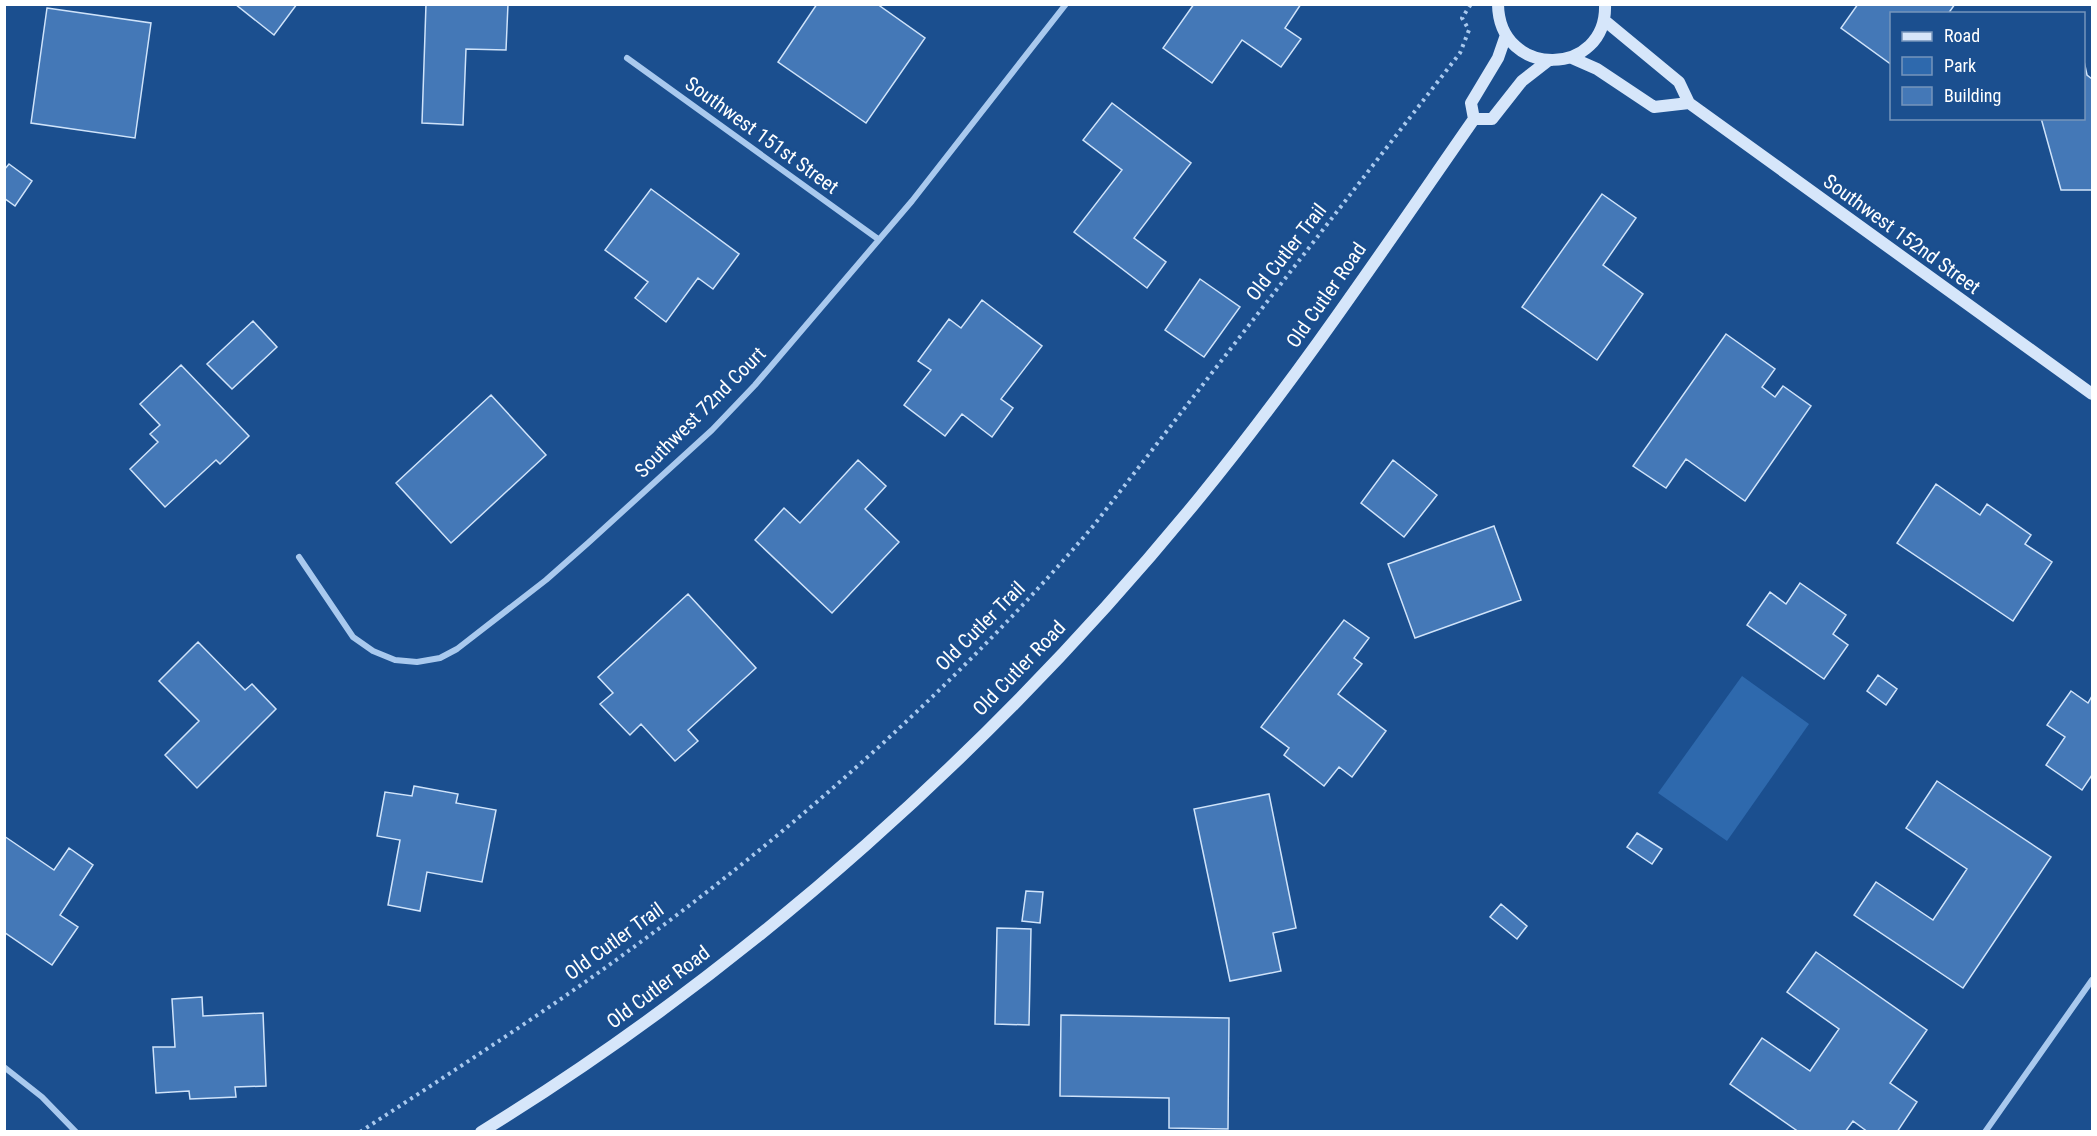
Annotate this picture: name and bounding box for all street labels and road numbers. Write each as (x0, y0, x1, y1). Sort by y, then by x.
street label: Southwest 151st Street (681, 71, 843, 199)
street label: Southwest 152nd Street (1819, 169, 1985, 299)
street label: Old Cutler Trail (1241, 199, 1331, 305)
street label: Old Cutler Road (1281, 238, 1371, 352)
street label: Southwest 72nd Court (630, 342, 770, 482)
street label: Old Cutler Trail (930, 576, 1030, 676)
street label: Old Cutler Road (968, 615, 1070, 721)
street label: Old Cutler Trail (560, 897, 668, 985)
street label: Old Cutler Road (602, 940, 714, 1034)

